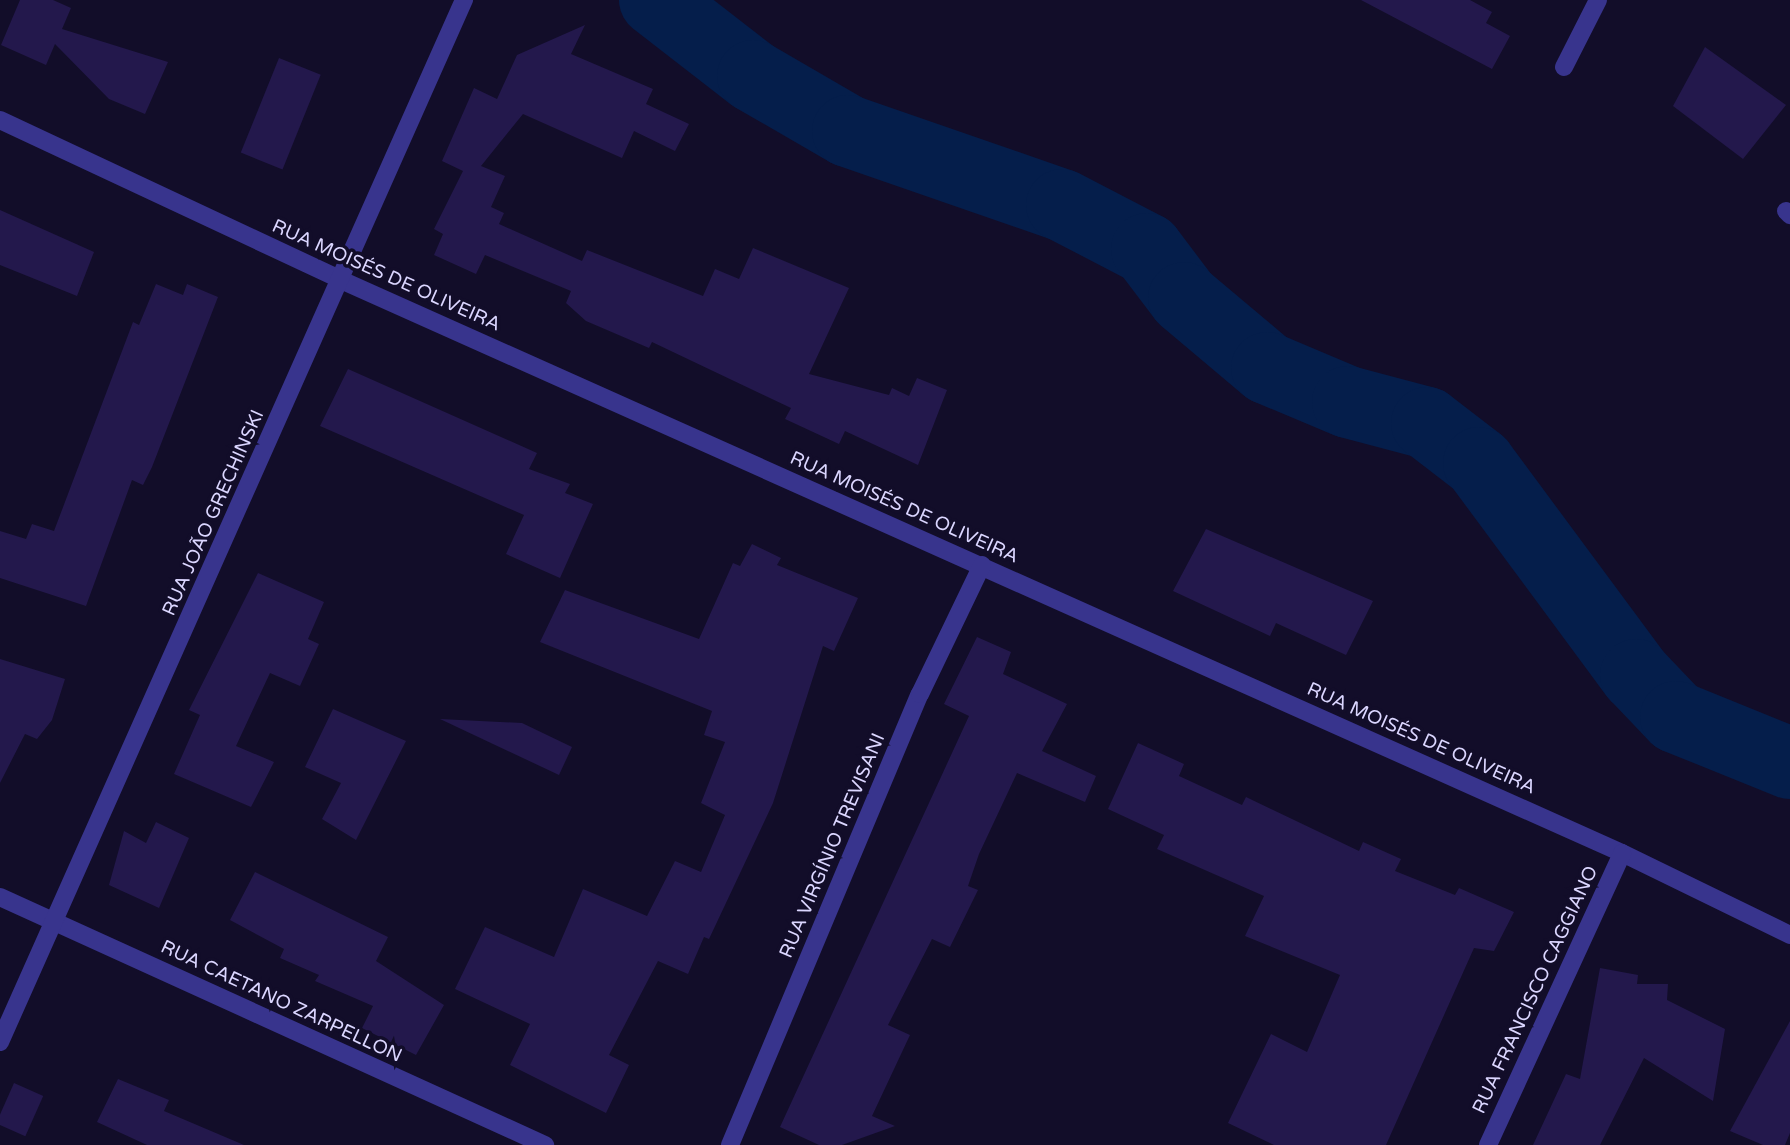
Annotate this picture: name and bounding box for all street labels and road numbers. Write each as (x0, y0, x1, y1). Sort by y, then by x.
street label: RUA MOISÉS DE OLIVEIRA (268, 215, 504, 337)
street label: RUA JOÃO GRECHINSKI (158, 407, 270, 619)
street label: RUA MOISÉS DE OLIVEIRA (786, 447, 1022, 569)
street label: RUA MOISÉS DE OLIVEIRA (1303, 678, 1539, 800)
street label: RUA VIRGÍNIO TREVISANI (775, 730, 891, 962)
street label: RUA FRANCISCO CAGGIANO (1468, 862, 1604, 1118)
street label: RUA CAETANO ZARPELLON (157, 936, 405, 1068)

